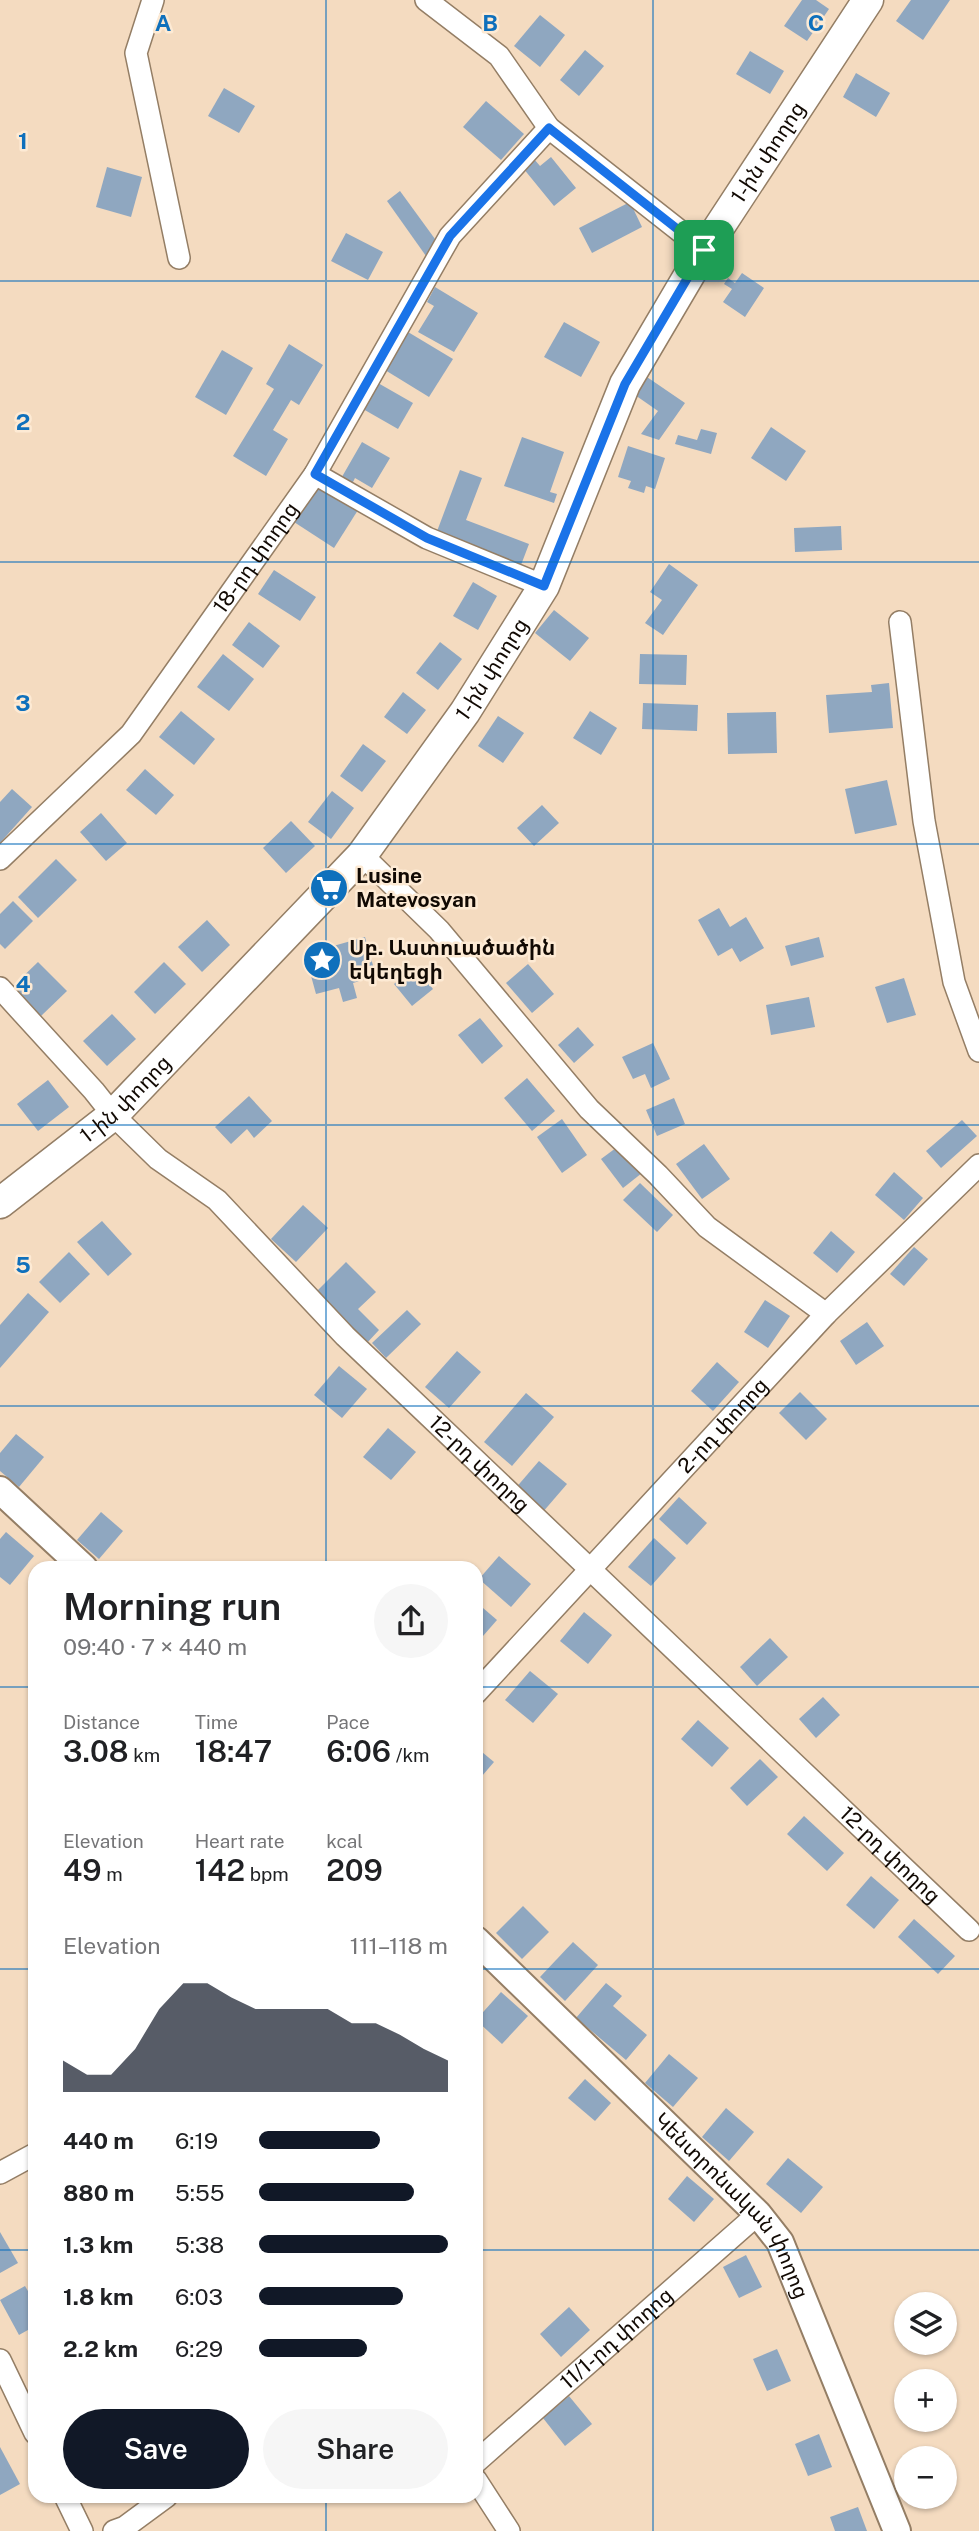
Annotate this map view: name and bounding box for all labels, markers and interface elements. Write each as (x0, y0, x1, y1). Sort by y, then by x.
text: A (155, 9, 172, 36)
text: B (482, 9, 498, 36)
text: C (808, 9, 824, 36)
street label: 1-ին փողոց (725, 97, 810, 208)
text: 1 (18, 127, 28, 154)
pin (674, 220, 734, 280)
icon: arrive (685, 231, 723, 269)
text: 2 (16, 408, 30, 435)
street label: 18-րդ փողոց (207, 497, 303, 618)
street label: 1-ին փողոց (450, 613, 533, 725)
text: 3 (15, 689, 31, 716)
place label: Lusine Matevosyan (356, 863, 476, 912)
supermarket icon: Lusine Matevosyan (308, 867, 350, 909)
place label: Սբ. Աստուածածին եկեղեցի (349, 935, 555, 984)
place icon: Սբ. Աստուածածին եկեղեցի (301, 939, 343, 981)
text: 4 (15, 970, 31, 997)
street label: 1-ին փողոց (75, 1050, 175, 1148)
text: 5 (15, 1251, 31, 1278)
street label: 2-րդ փողոց (672, 1372, 773, 1478)
street label: 12-րդ փողոց (424, 1410, 535, 1517)
text: Morning run (63, 1584, 281, 1629)
button: share (374, 1584, 448, 1658)
text: 09:40 · 7 × 440 m (63, 1633, 247, 1660)
text: Distance (63, 1711, 140, 1733)
text: Time (195, 1711, 238, 1733)
text: Pace (326, 1711, 370, 1733)
text: 3.08 (63, 1733, 129, 1769)
text: 18:47 (195, 1733, 272, 1769)
text: 6:06 (326, 1733, 391, 1769)
text: km (129, 1744, 160, 1766)
text: /km (391, 1744, 430, 1766)
street label: 12-րդ փողոց (835, 1801, 946, 1908)
text: Elevation (63, 1830, 144, 1852)
text: Heart rate (195, 1830, 284, 1852)
text: kcal (326, 1830, 363, 1852)
text: 49 (63, 1852, 102, 1888)
text: 142 (195, 1852, 245, 1888)
text: 209 (326, 1852, 383, 1888)
text: m (102, 1863, 123, 1885)
text: bpm (245, 1863, 289, 1885)
text: Elevation (63, 1932, 161, 1959)
text: 111–118 m (350, 1932, 448, 1959)
street label: Կենտրոնական փողոց (649, 2107, 815, 2302)
text: 440 m (63, 2127, 134, 2154)
text: 6:19 (175, 2127, 218, 2154)
text: 880 m (63, 2179, 134, 2206)
text: 5:55 (175, 2179, 224, 2206)
text: 1.3 km (63, 2231, 133, 2258)
text: 5:38 (175, 2231, 224, 2258)
street label: 11/1-րդ փողոց (555, 2282, 677, 2394)
text: 1.8 km (63, 2283, 134, 2310)
text: 6:03 (175, 2283, 223, 2310)
map controls (894, 2292, 957, 2509)
button: layers (894, 2292, 957, 2355)
text: 2.2 km (63, 2335, 138, 2362)
text: 6:29 (175, 2335, 223, 2362)
button: + (894, 2369, 957, 2432)
button: Save (63, 2409, 249, 2489)
button: Share (263, 2409, 448, 2489)
button: − (894, 2446, 957, 2509)

